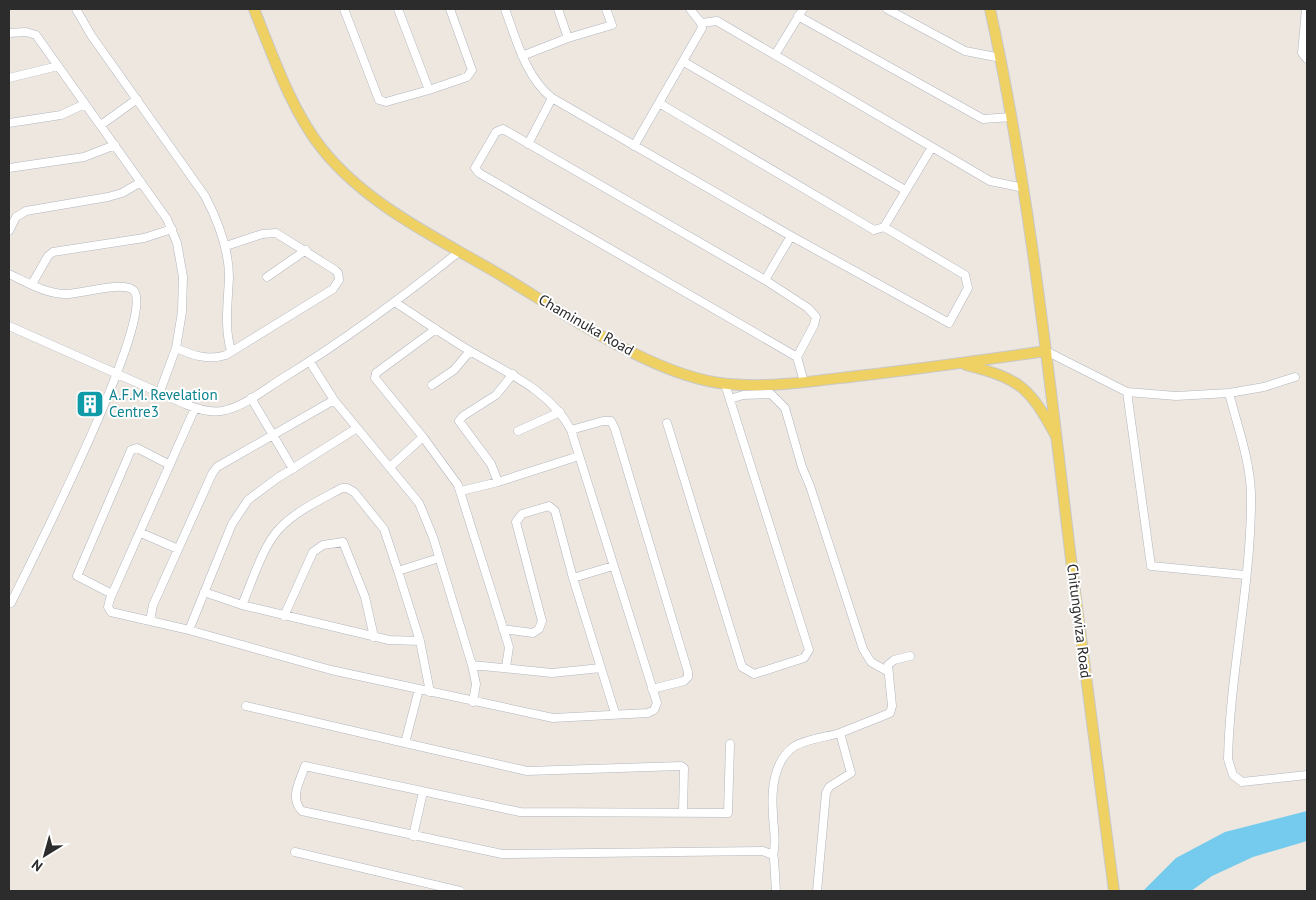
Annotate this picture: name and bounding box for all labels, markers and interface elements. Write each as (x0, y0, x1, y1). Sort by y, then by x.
street label: Chaminuka Road (535, 290, 637, 360)
place label: A.F.M. Revelation Centre3 (109, 385, 218, 421)
building icon: A.F.M. Revelation Centre3 (75, 389, 105, 419)
street label: Chitungwiza Road (1063, 563, 1096, 679)
north arrow (20, 830, 70, 880)
text: N (28, 855, 46, 875)

